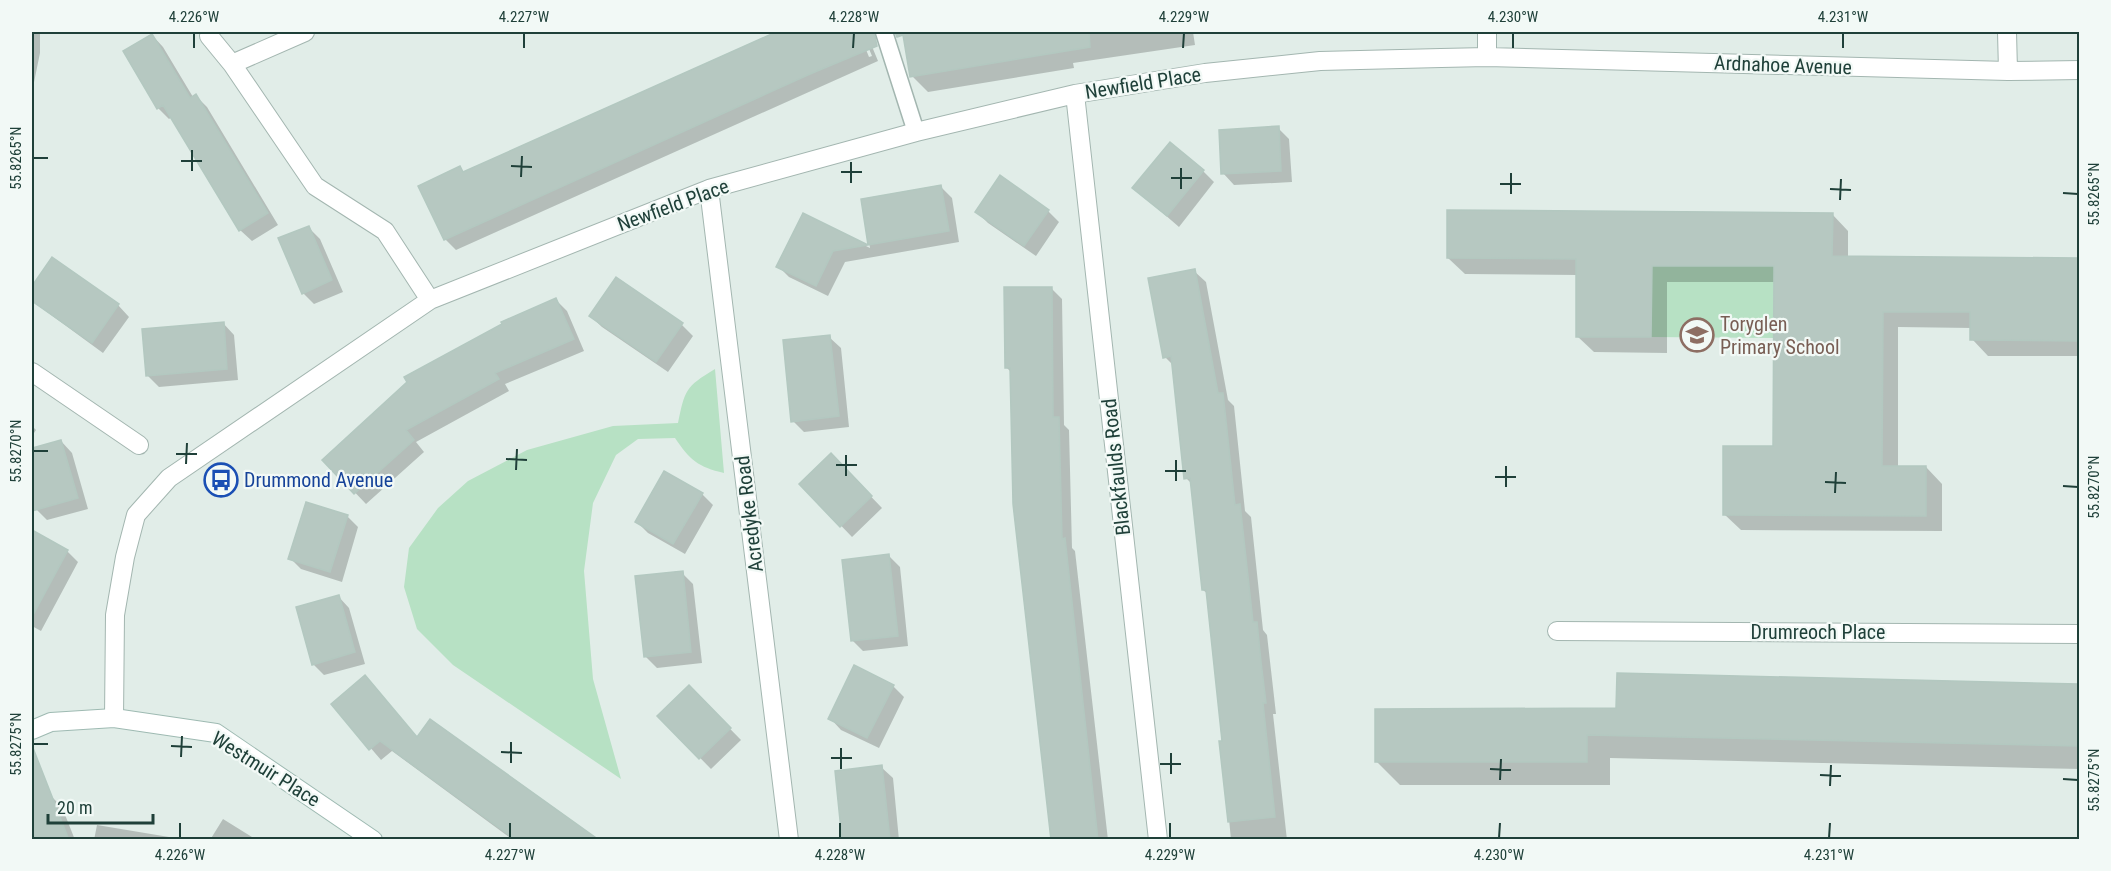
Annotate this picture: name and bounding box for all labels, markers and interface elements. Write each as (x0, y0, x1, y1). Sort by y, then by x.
text: 4.226°W (169, 8, 220, 26)
text: 4.227°W (499, 8, 550, 26)
text: 4.228°W (829, 8, 880, 26)
text: 4.229°W (1159, 8, 1210, 26)
text: 4.230°W (1488, 8, 1539, 26)
text: 4.231°W (1818, 8, 1869, 26)
street label: Ardnahoe Avenue (1714, 51, 1852, 79)
street label: Newfield Place (1083, 62, 1203, 104)
text: 55.8265°N (7, 126, 25, 190)
text: 55.8265°N (2085, 162, 2103, 226)
street label: Newfield Place (614, 174, 732, 236)
place label: Toryglen Primary School (1720, 312, 1840, 359)
school or university icon: Toryglen Primary School (1679, 317, 1715, 353)
street label: Blackfaulds Road (1097, 397, 1135, 537)
text: 55.8270°N (7, 419, 25, 483)
street label: Acredyke Road (730, 454, 768, 574)
text: 55.8270°N (2085, 455, 2103, 519)
bus stop icon: Drummond Avenue (203, 462, 239, 498)
place label: Drummond Avenue (244, 468, 393, 492)
street label: Drumreoch Place (1751, 620, 1885, 644)
text: 55.8275°N (7, 712, 25, 776)
street label: Westmuir Place (207, 726, 325, 812)
text: 55.8275°N (2085, 748, 2103, 812)
scale bar (48, 787, 153, 825)
text: 20 m (57, 797, 92, 818)
text: 4.226°W (155, 846, 206, 864)
text: 4.227°W (485, 846, 536, 864)
text: 4.228°W (815, 846, 866, 864)
text: 4.229°W (1145, 846, 1196, 864)
text: 4.230°W (1474, 846, 1525, 864)
text: 4.231°W (1804, 846, 1855, 864)

